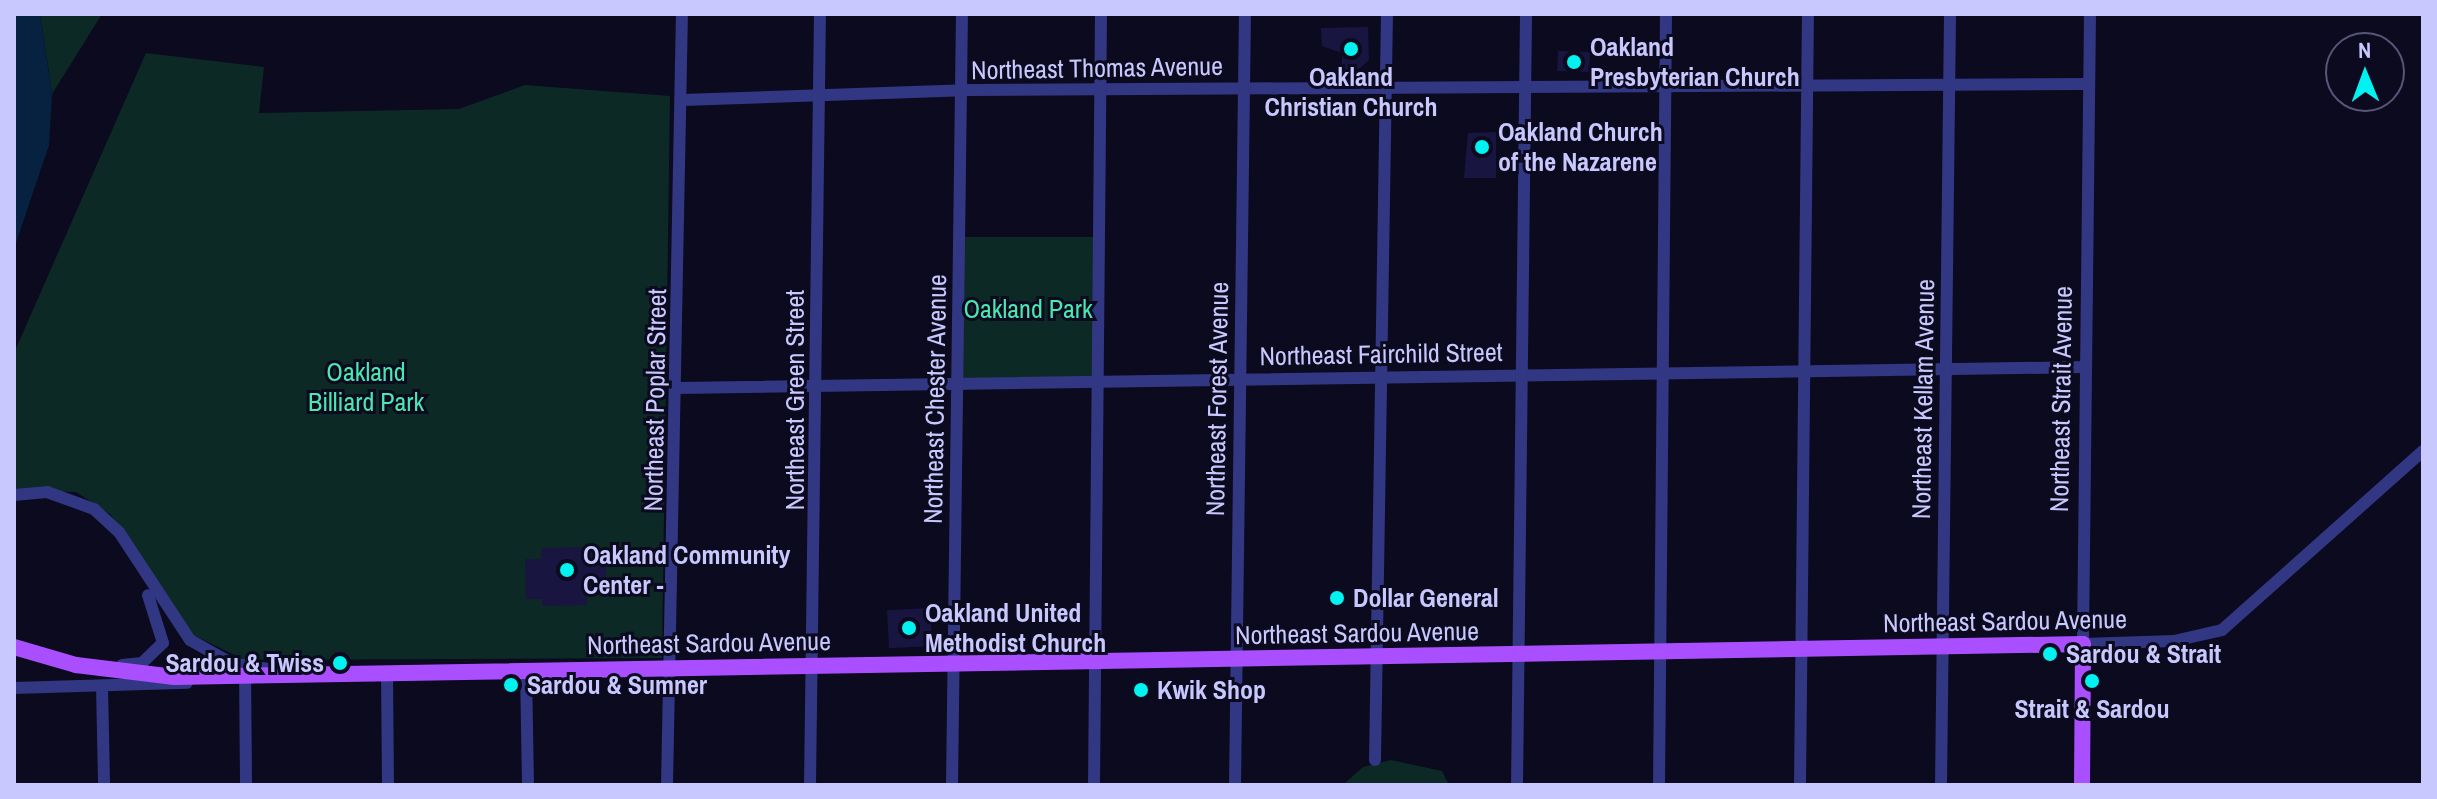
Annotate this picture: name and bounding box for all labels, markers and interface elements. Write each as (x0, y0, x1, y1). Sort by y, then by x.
place label: Oakland Presbyterian Church (1590, 31, 1800, 92)
north arrow (2325, 32, 2405, 112)
text: N (2358, 35, 2371, 65)
marker: Oakland Christian Church (1342, 40, 1360, 58)
street label: Northeast Thomas Avenue (970, 50, 1224, 86)
marker: Oakland Presbyterian Church (1565, 53, 1583, 71)
place label: Oakland Christian Church (1265, 61, 1437, 122)
place label: Oakland Church of the Nazarene (1498, 116, 1663, 178)
marker: Oakland Church of the Nazarene (1473, 138, 1491, 156)
street label: Northeast Chester Avenue (917, 273, 953, 525)
street label: Northeast Kellam Avenue (1905, 278, 1941, 520)
street label: Northeast Forest Avenue (1199, 281, 1235, 517)
street label: Northeast Strait Avenue (2043, 285, 2079, 513)
street label: Northeast Poplar Street (637, 288, 673, 512)
street label: Northeast Green Street (779, 290, 811, 510)
park label: Oakland Park (963, 293, 1093, 325)
street label: Northeast Fairchild Street (1259, 336, 1503, 372)
park label: Oakland Billiard Park (308, 356, 424, 418)
place label: Oakland Community Center - (583, 539, 790, 600)
marker: Oakland Community Center - (558, 561, 576, 579)
place label: Dollar General (1353, 582, 1499, 614)
marker: Dollar General (1328, 589, 1346, 607)
place label: Oakland United Methodist Church (925, 597, 1106, 658)
street label: Northeast Sardou Avenue (1882, 603, 2128, 639)
street label: Northeast Sardou Avenue (1234, 615, 1480, 651)
marker: Oakland United Methodist Church (900, 619, 918, 637)
street label: Northeast Sardou Avenue (586, 625, 832, 661)
place label: Sardou & Strait (2066, 638, 2221, 670)
marker: Sardou & Strait (2041, 645, 2059, 663)
place label: Sardou & Twiss (166, 647, 324, 679)
marker: Sardou & Twiss (331, 654, 349, 672)
place label: Sardou & Sumner (527, 669, 707, 701)
marker: Strait & Sardou (2083, 672, 2101, 690)
place label: Kwik Shop (1157, 674, 1266, 706)
marker: Sardou & Sumner (502, 676, 520, 694)
marker: Kwik Shop (1132, 681, 1150, 699)
place label: Strait & Sardou (2014, 693, 2170, 725)

